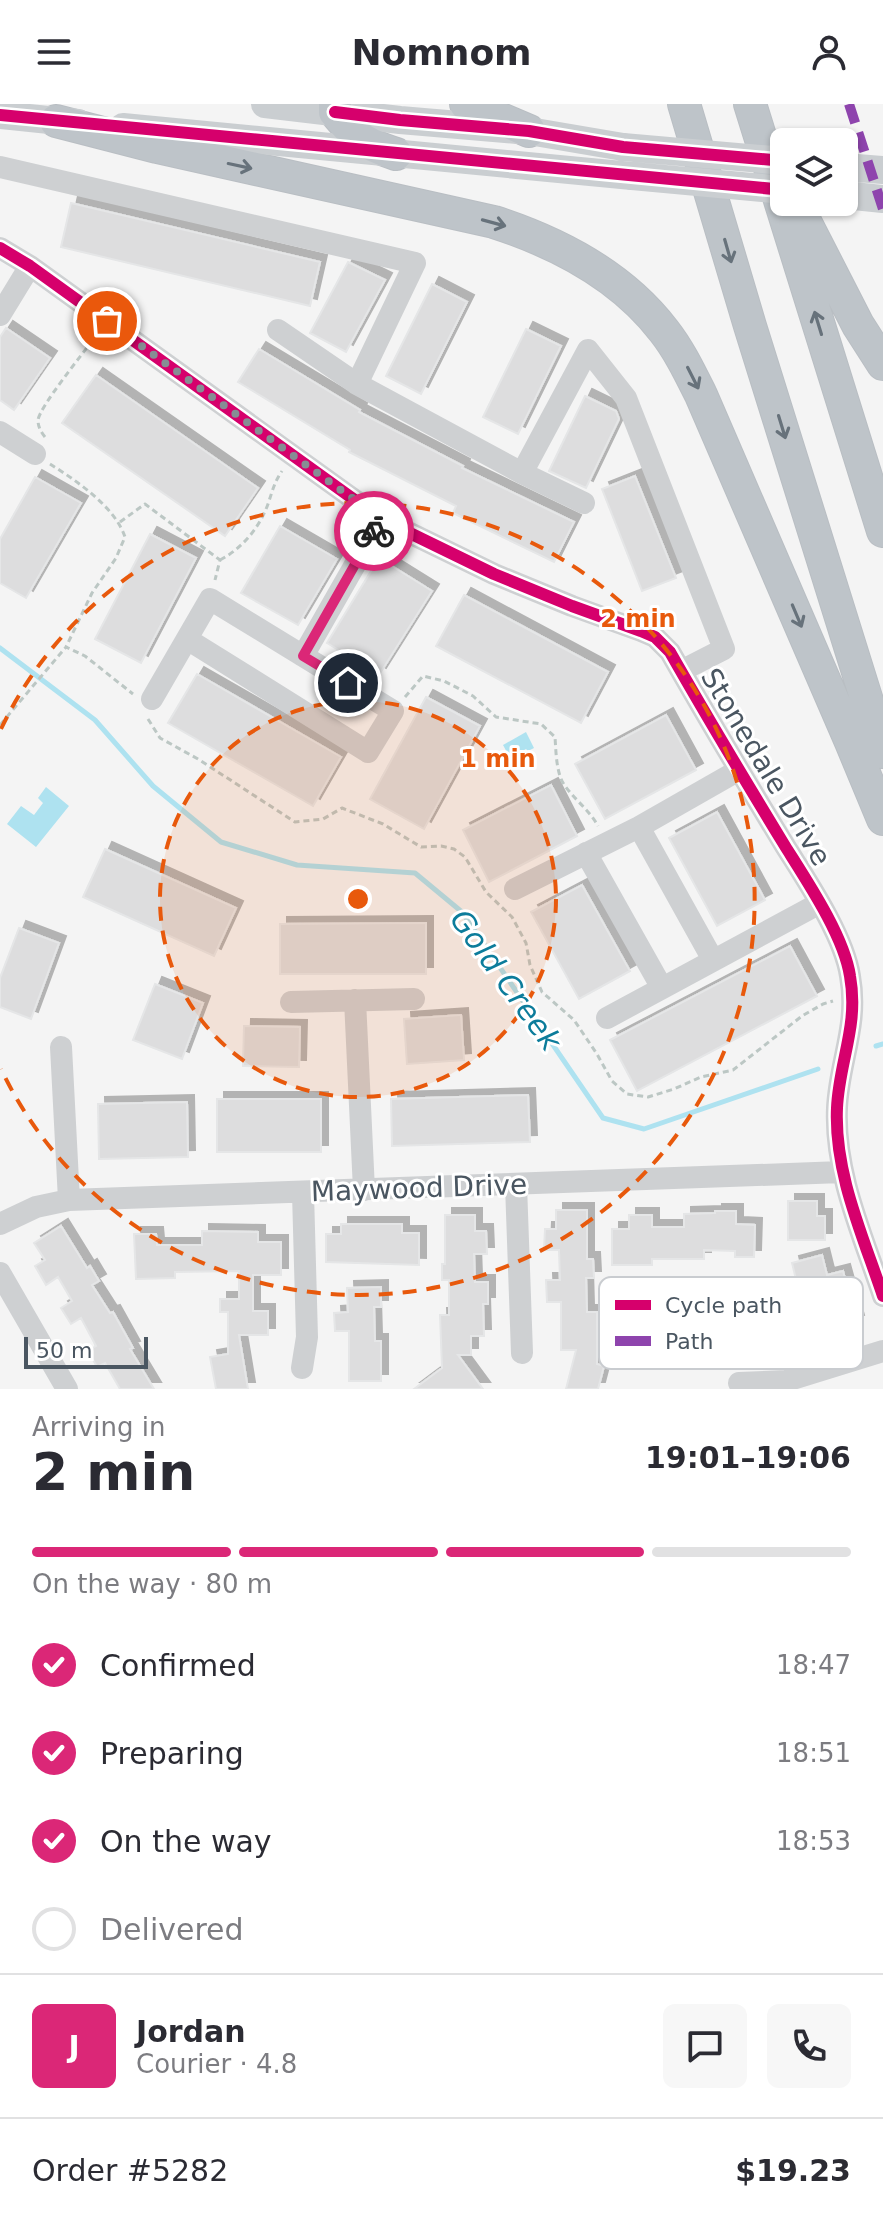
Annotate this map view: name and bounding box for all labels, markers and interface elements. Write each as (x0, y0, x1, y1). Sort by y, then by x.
icon: menu (32, 30, 76, 74)
icon: person (807, 30, 851, 74)
text: Nomnom (351, 32, 532, 73)
map controls (770, 128, 858, 216)
button: layers (770, 128, 858, 216)
one-way arrow (227, 159, 253, 174)
one-way arrow (481, 216, 507, 231)
one-way arrow (722, 238, 736, 263)
pin (73, 287, 141, 355)
icon: bag (85, 299, 129, 343)
one-way arrow (810, 311, 825, 337)
one-way arrow (685, 365, 701, 389)
one-way arrow (775, 415, 790, 440)
courier (334, 491, 414, 571)
icon: bike (352, 509, 396, 553)
one-way arrow (791, 603, 806, 628)
text: 2 min (600, 605, 676, 633)
pin (314, 649, 382, 717)
icon: home (326, 661, 370, 705)
street label: Stonedale Drive (694, 662, 838, 872)
text: 1 min (460, 745, 536, 773)
centre of rings (344, 885, 372, 913)
water label: Gold Creek (443, 903, 570, 1059)
street label: Maywood Drive (310, 1168, 528, 1208)
legend (599, 1277, 863, 1369)
text: Cycle path (665, 1293, 782, 1318)
text: Path (665, 1329, 713, 1354)
scale bar (24, 1333, 148, 1369)
text: 50 m (36, 1338, 92, 1363)
text: Arriving in (32, 1412, 166, 1442)
text: 19:01–19:06 (645, 1440, 851, 1475)
text: 2 min (32, 1442, 195, 1502)
text: On the way · 80 m (32, 1569, 272, 1599)
icon: check (32, 1643, 76, 1687)
text: Confirmed (100, 1648, 256, 1683)
text: 18:47 (776, 1650, 851, 1680)
icon: check (32, 1731, 76, 1775)
text: Preparing (100, 1736, 244, 1771)
text: 18:51 (776, 1738, 851, 1768)
icon: check (32, 1819, 76, 1863)
text: On the way (100, 1824, 272, 1859)
text: 18:53 (776, 1826, 851, 1856)
text: Delivered (100, 1912, 244, 1947)
button: chat (663, 2004, 747, 2088)
button: phone (767, 2004, 851, 2088)
text: Jordan (136, 2014, 246, 2049)
text: J (68, 2029, 80, 2064)
text: Courier · 4.8 (136, 2049, 297, 2079)
text: Order #5282 (32, 2153, 228, 2188)
text: $19.23 (735, 2153, 851, 2188)

